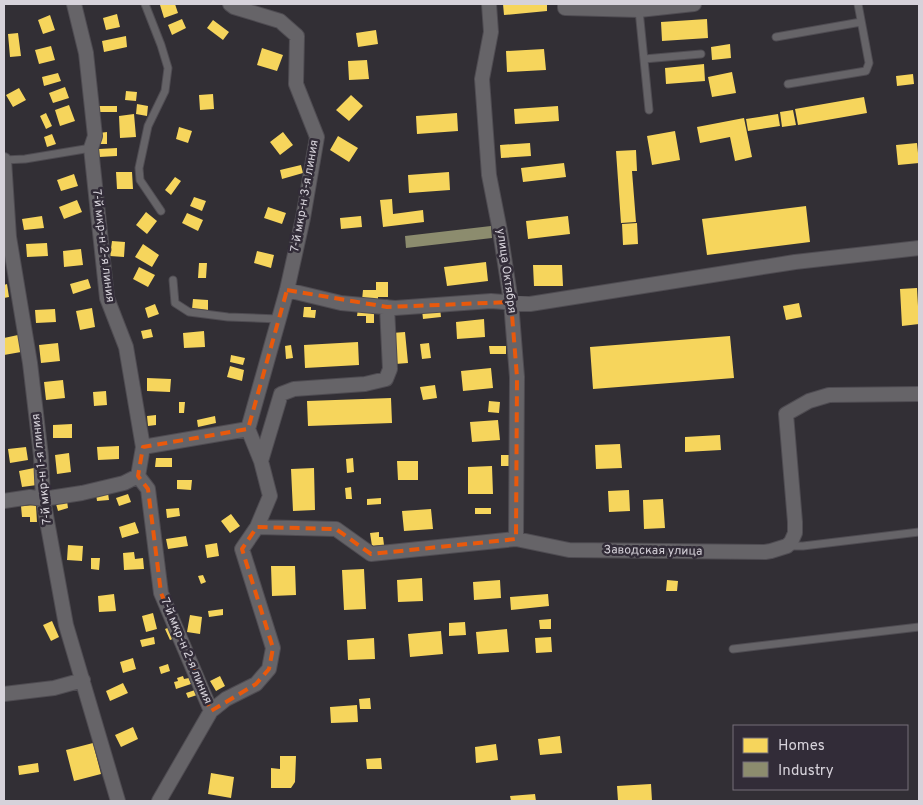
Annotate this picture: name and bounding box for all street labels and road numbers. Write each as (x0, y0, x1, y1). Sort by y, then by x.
street label: 7-й мкр-н 3-я линия (287, 139, 323, 253)
street label: 7-й мкр-н 2-я линия (88, 189, 118, 303)
street label: улица Октября (492, 228, 520, 314)
street label: 7-й мкр-н 1-я линия (28, 413, 56, 525)
street label: Заводская улица (603, 542, 703, 560)
street label: 7-й мкр-н 2-я линия (156, 595, 216, 707)

